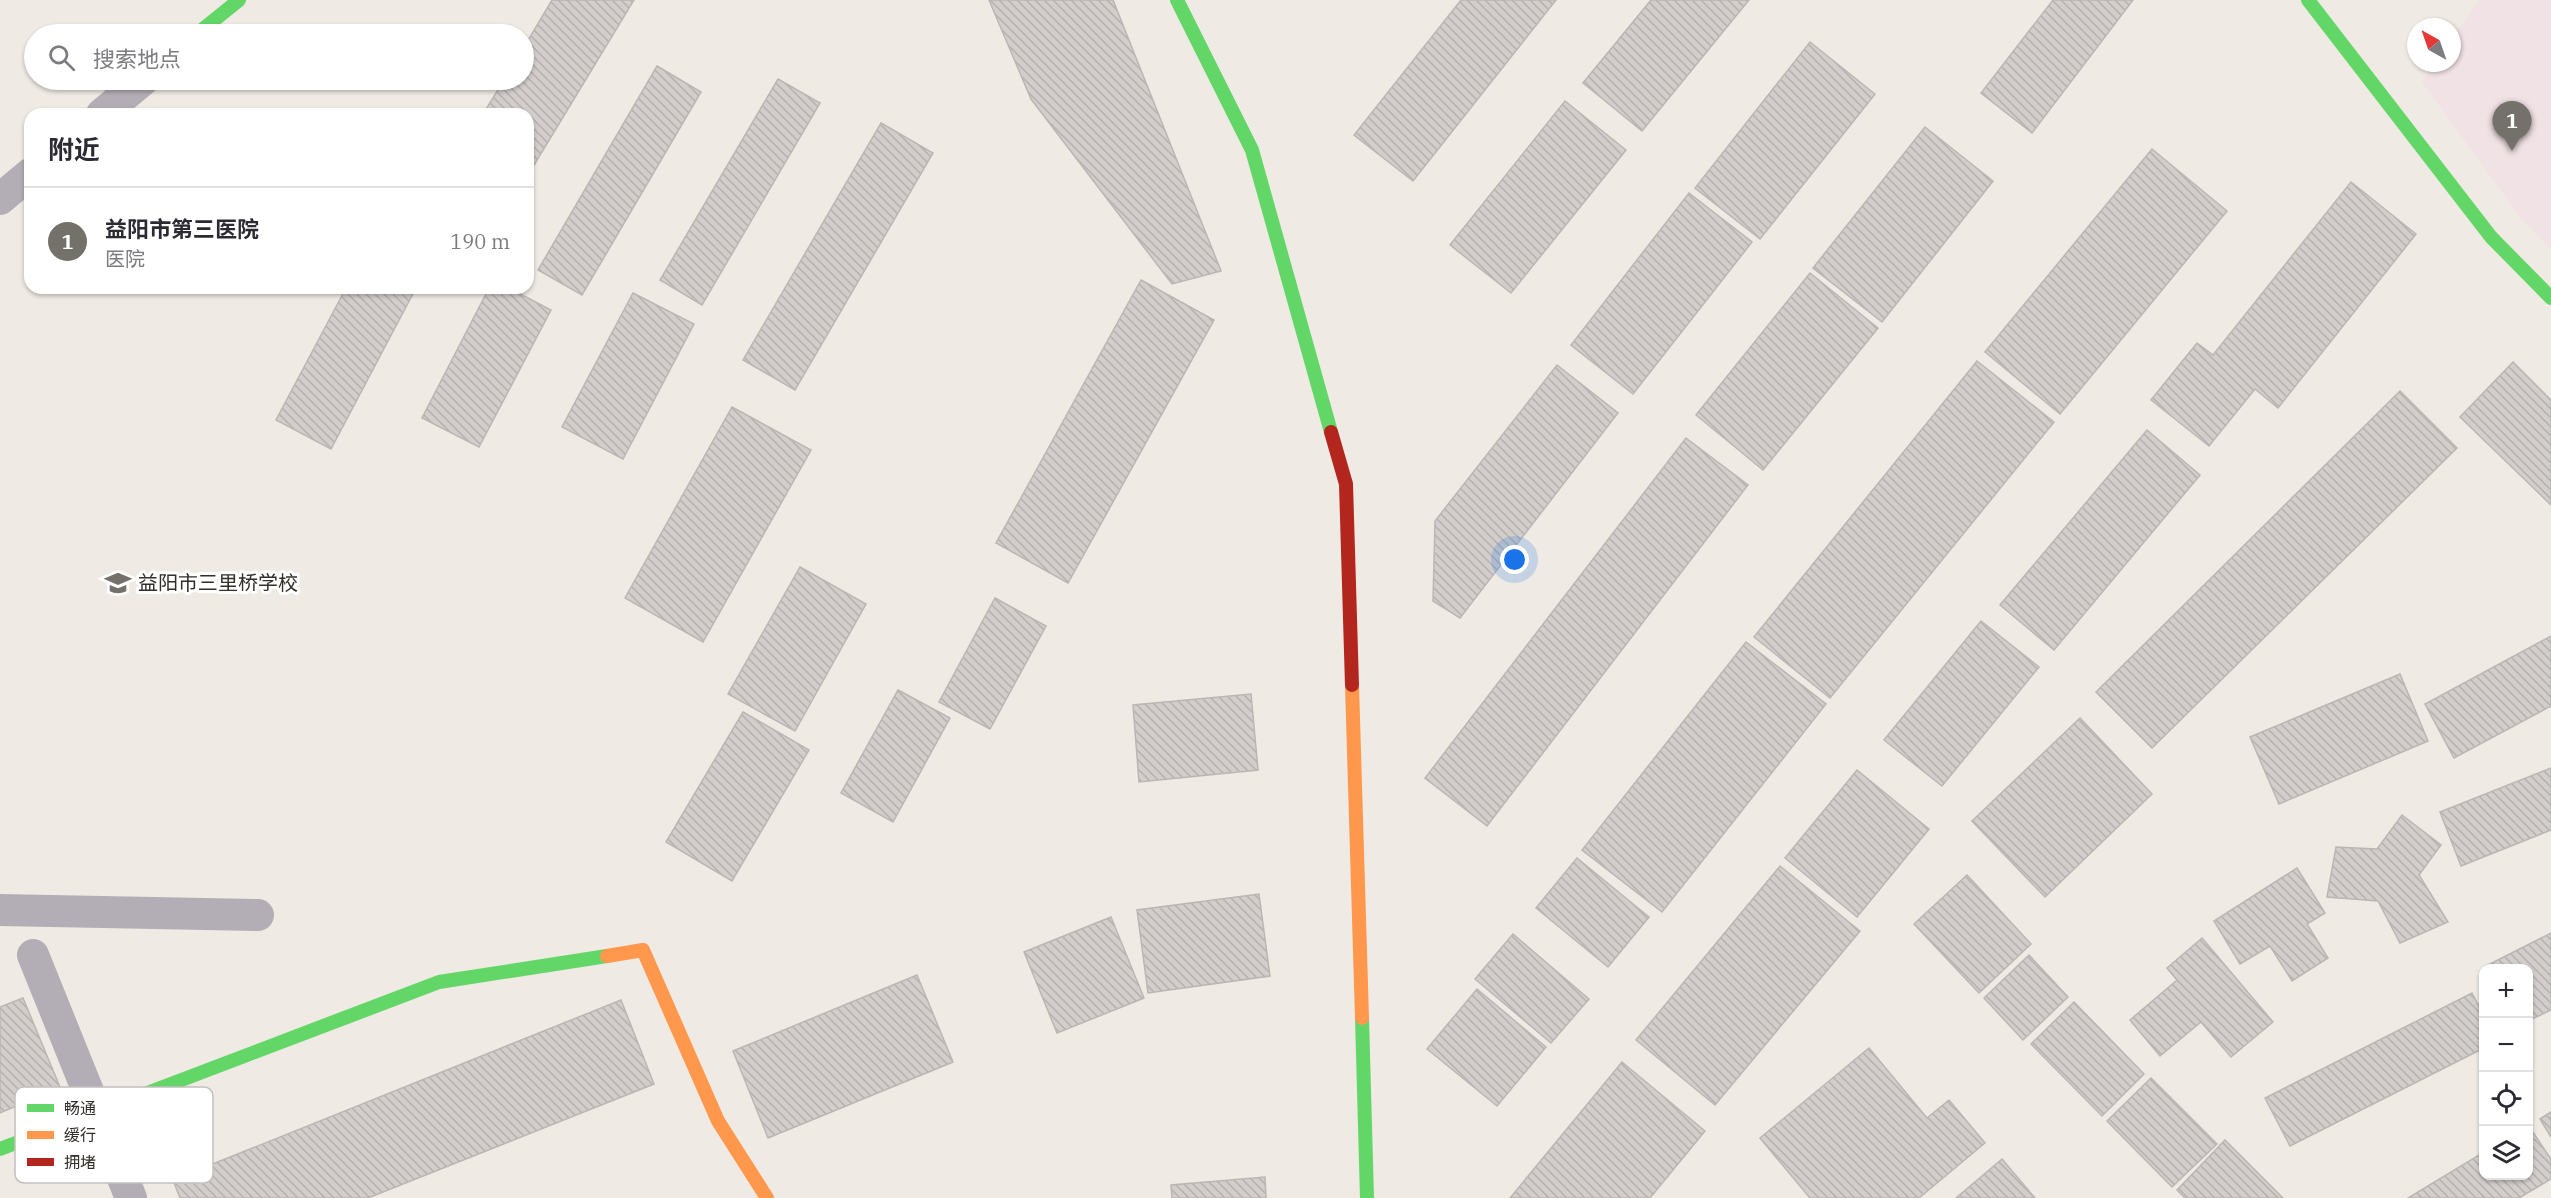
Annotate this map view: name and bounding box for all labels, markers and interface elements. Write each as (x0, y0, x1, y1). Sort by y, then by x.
north arrow (2407, 18, 2461, 72)
search box (24, 24, 534, 90)
icon: search (45, 41, 78, 74)
text: 搜索地点 (93, 44, 181, 73)
pin: 1 (2492, 102, 2532, 151)
text: 附近 (48, 132, 100, 166)
text: 益阳市第三医院 (105, 214, 259, 243)
text: 1 (62, 228, 74, 255)
text: 190 m (450, 228, 510, 255)
text: 医院 (105, 245, 145, 272)
your location (1500, 545, 1529, 574)
school or university icon: 益阳市三里桥学校 (103, 568, 133, 598)
place label: 益阳市三里桥学校 (138, 569, 298, 596)
map controls (2479, 964, 2533, 1180)
button: + (2479, 964, 2533, 1018)
button: − (2479, 1018, 2533, 1072)
button: locate (2479, 1072, 2533, 1126)
legend (15, 1087, 213, 1183)
text: 畅通 (64, 1098, 96, 1118)
text: 缓行 (64, 1125, 96, 1145)
button: layers (2479, 1126, 2533, 1180)
text: 拥堵 (64, 1152, 96, 1172)

